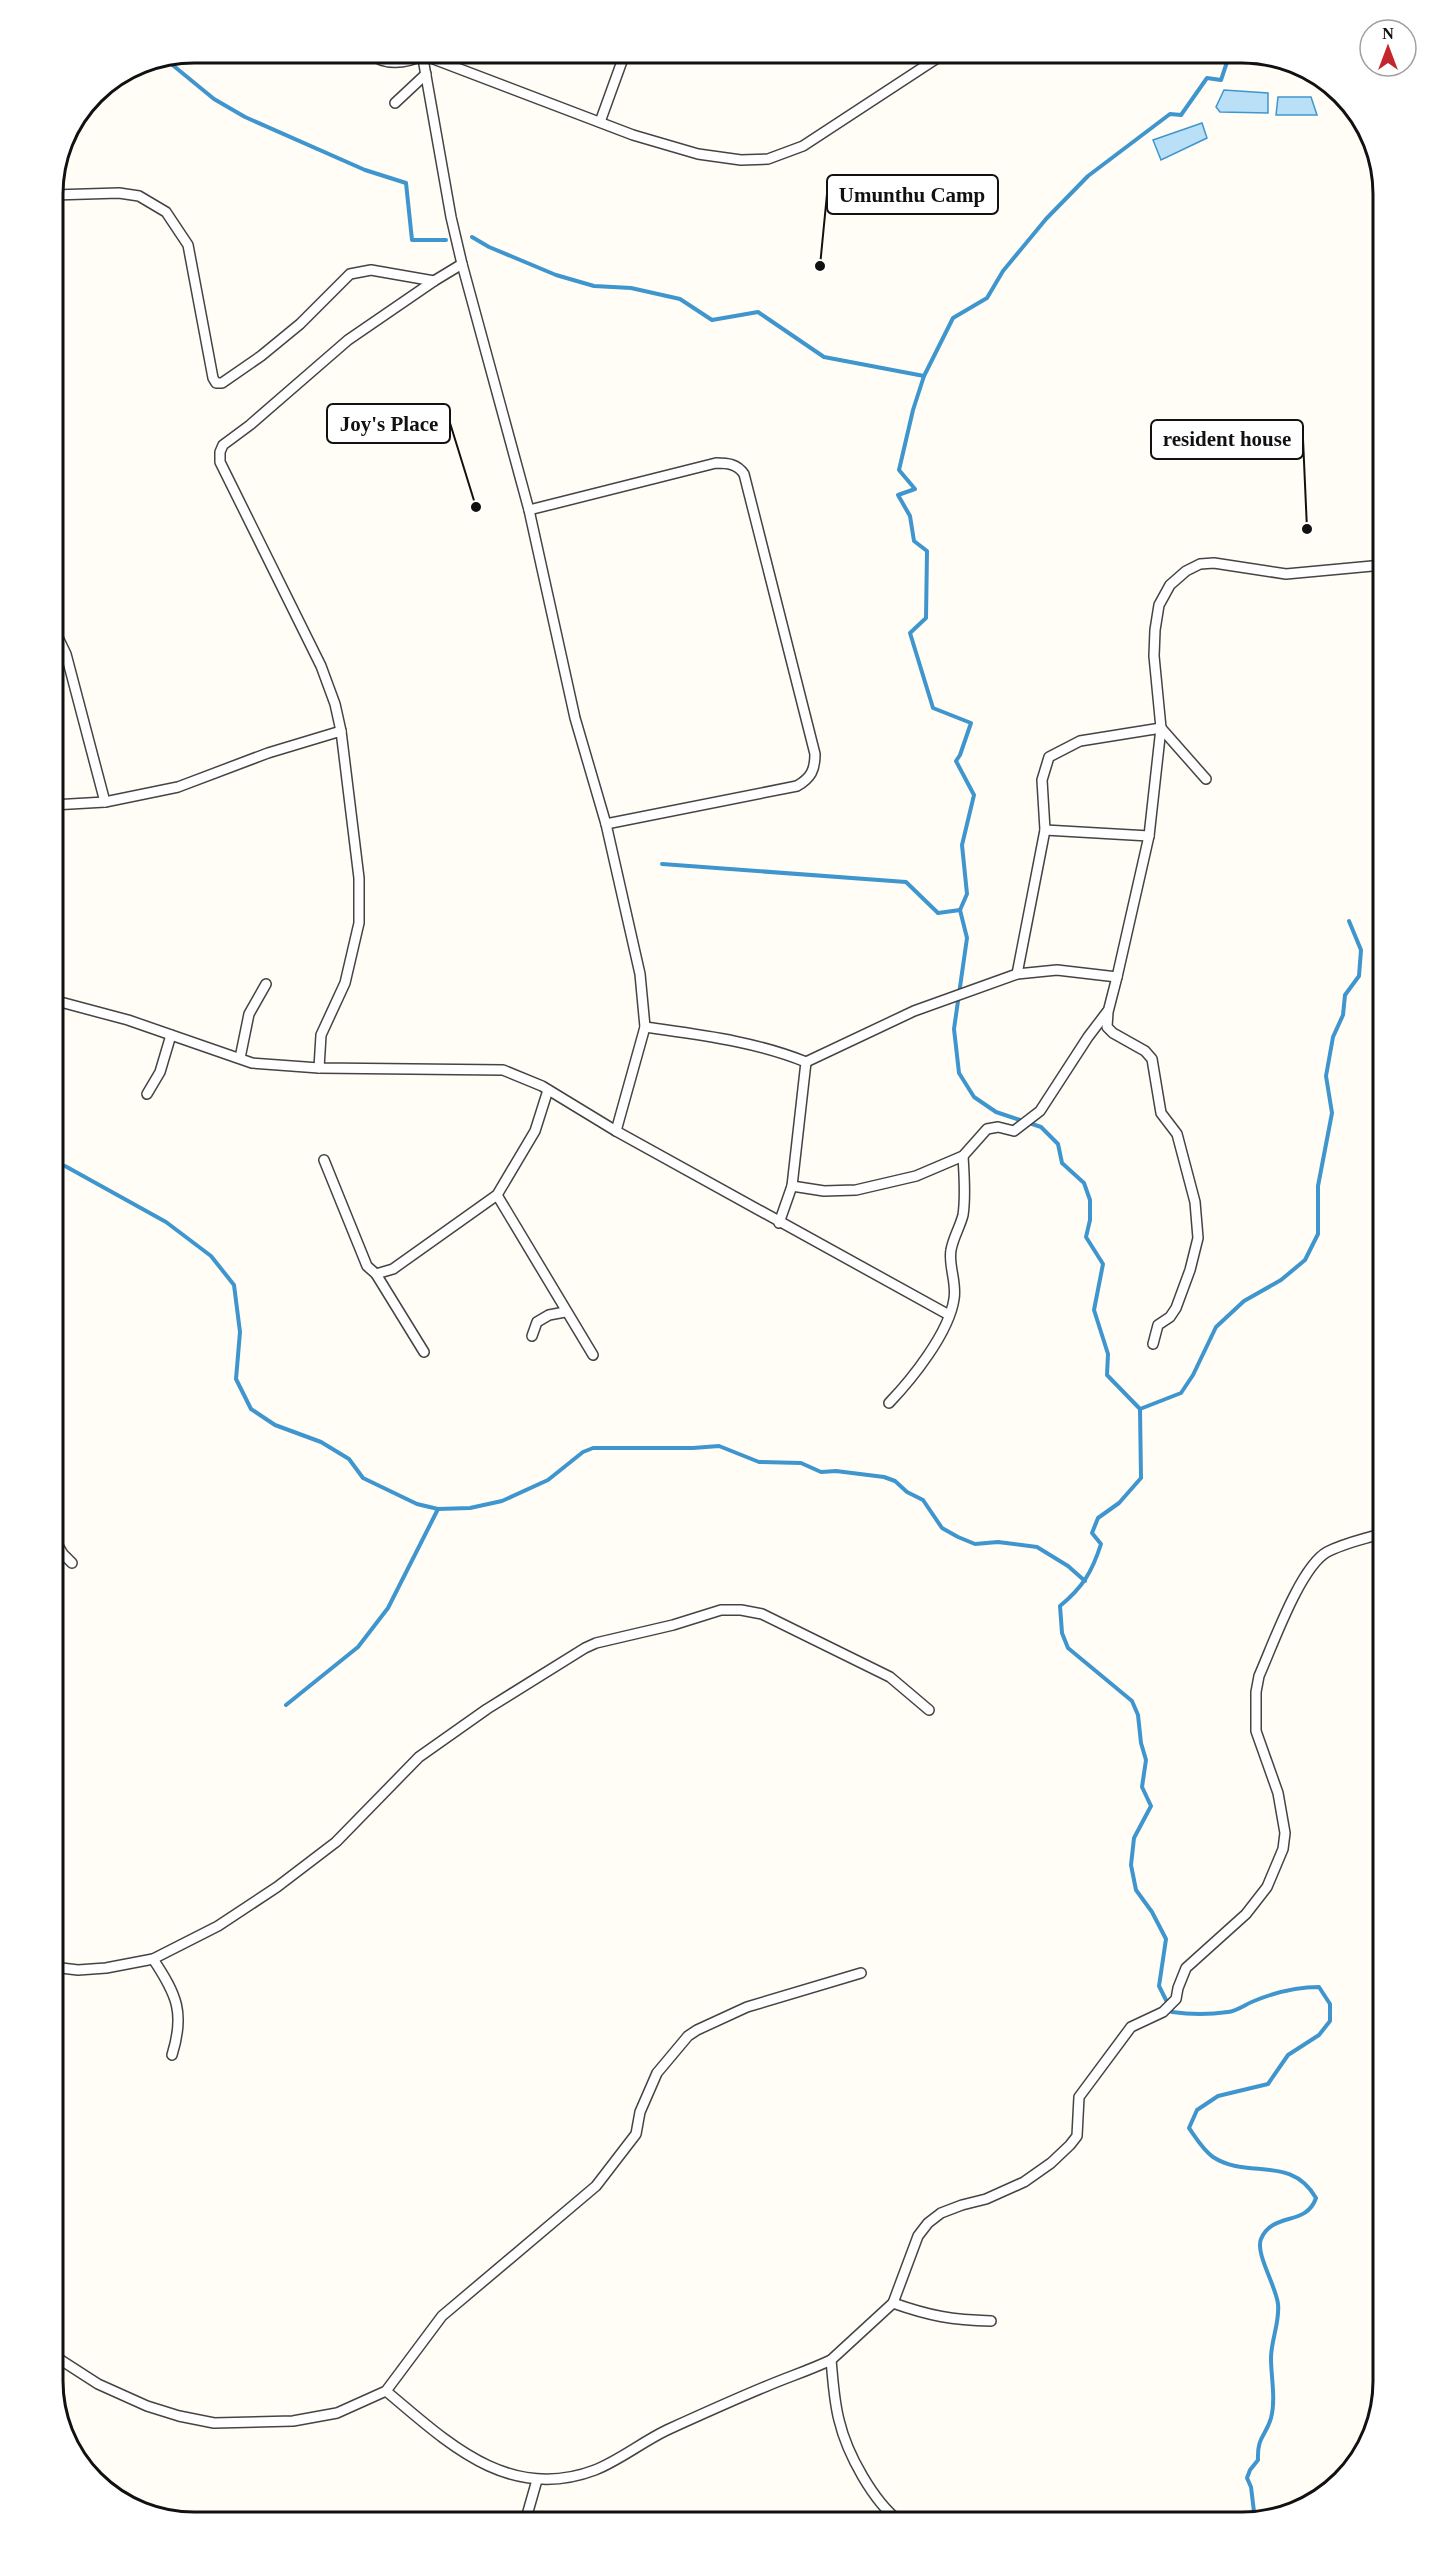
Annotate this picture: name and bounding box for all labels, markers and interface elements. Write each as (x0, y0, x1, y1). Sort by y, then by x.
north arrow (1358, 18, 1418, 78)
text: N (1382, 25, 1394, 42)
callout: Umunthu Camp (827, 175, 998, 214)
text: Umunthu Camp (839, 183, 985, 207)
callout: Joy's Place (327, 404, 450, 443)
text: Joy's Place (340, 412, 438, 436)
callout: resident house (1151, 420, 1303, 459)
text: resident house (1163, 427, 1291, 451)

